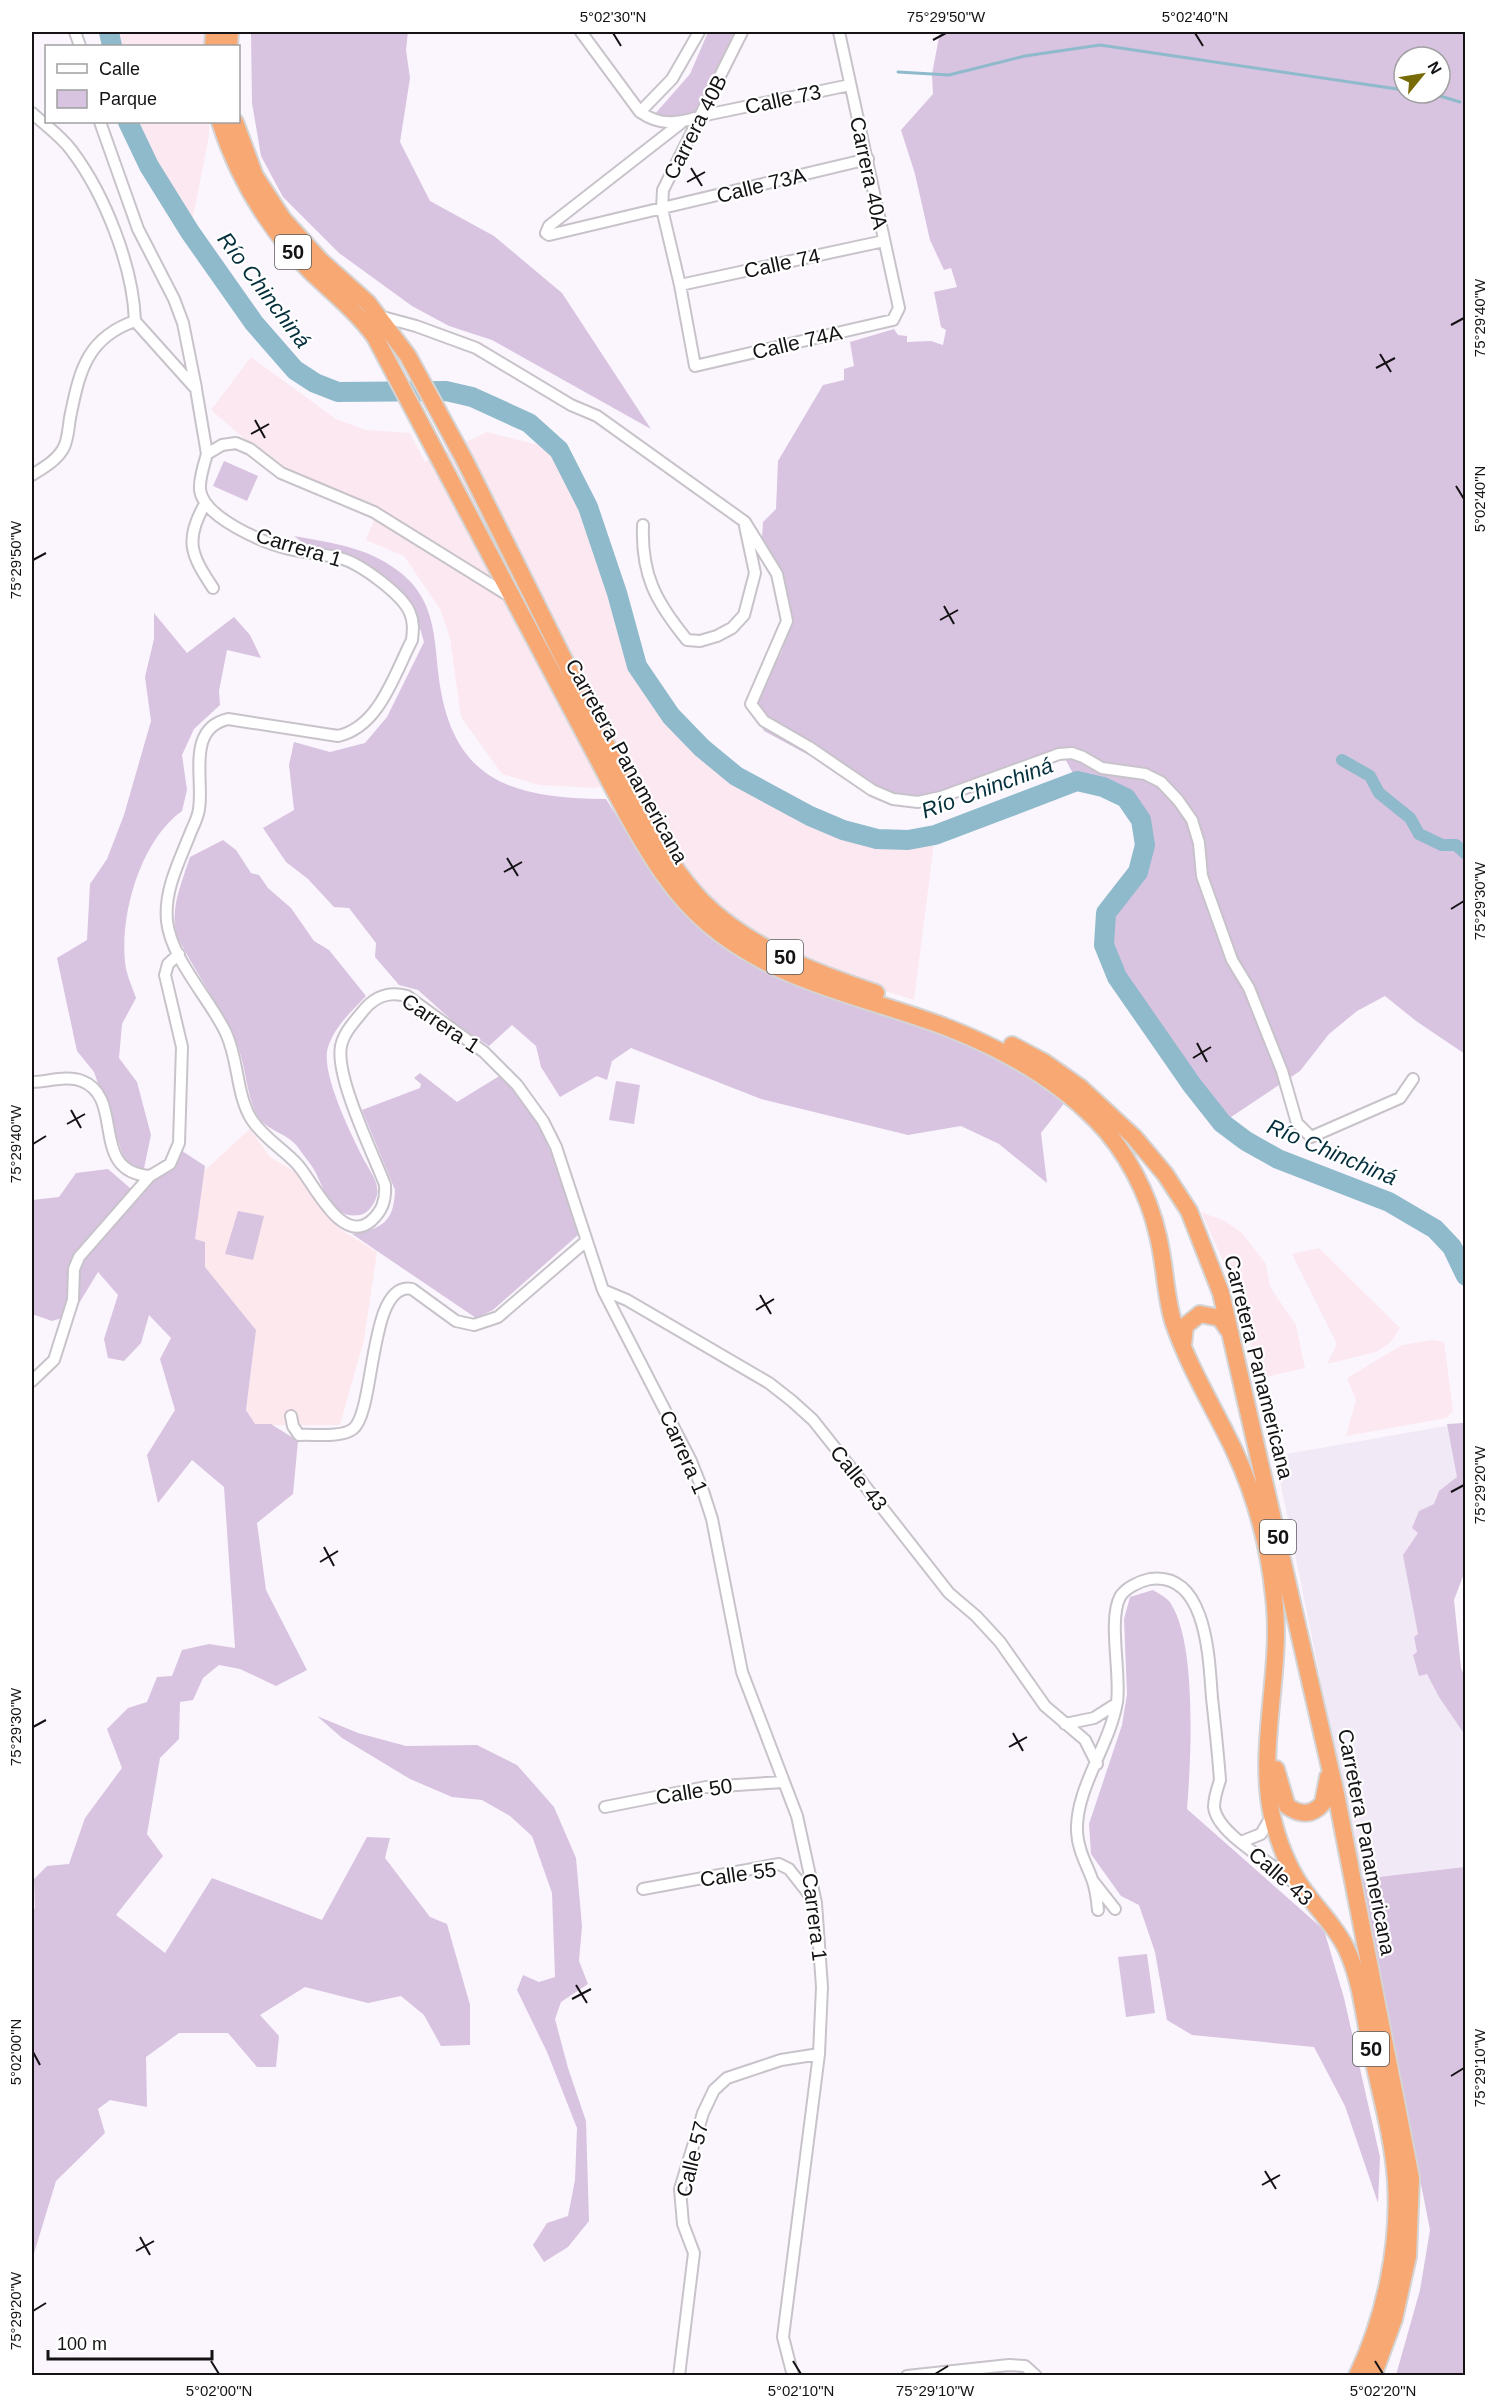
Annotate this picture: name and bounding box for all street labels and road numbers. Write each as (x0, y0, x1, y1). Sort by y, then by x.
street label: Carrera 40B (659, 71, 731, 183)
street label: Calle 73 (743, 80, 823, 118)
street label: Carrera 40A (846, 115, 892, 231)
street label: Calle 73A (714, 163, 808, 207)
road number: 50 (275, 235, 311, 269)
street label: Calle 74 (742, 244, 822, 282)
street label: Calle 74A (750, 321, 844, 363)
street label: Carrera 1 (253, 523, 345, 571)
street label: Carretera Panamericana (561, 655, 693, 867)
road number: 50 (767, 940, 803, 974)
street label: Carrera 1 (398, 989, 484, 1057)
street label: Carretera Panamericana (1220, 1253, 1298, 1482)
street label: Carrera 1 (655, 1407, 713, 1497)
street label: Calle 43 (826, 1441, 892, 1515)
road number: 50 (1260, 1520, 1296, 1554)
street label: Carretera Panamericana (1334, 1727, 1400, 1957)
street label: Calle 50 (654, 1774, 734, 1808)
street label: Calle 43 (1244, 1842, 1318, 1910)
street label: Calle 55 (698, 1857, 778, 1891)
street label: Carrera 1 (798, 1872, 832, 1962)
road number: 50 (1353, 2032, 1389, 2066)
street label: Calle 57 (672, 2119, 712, 2199)

